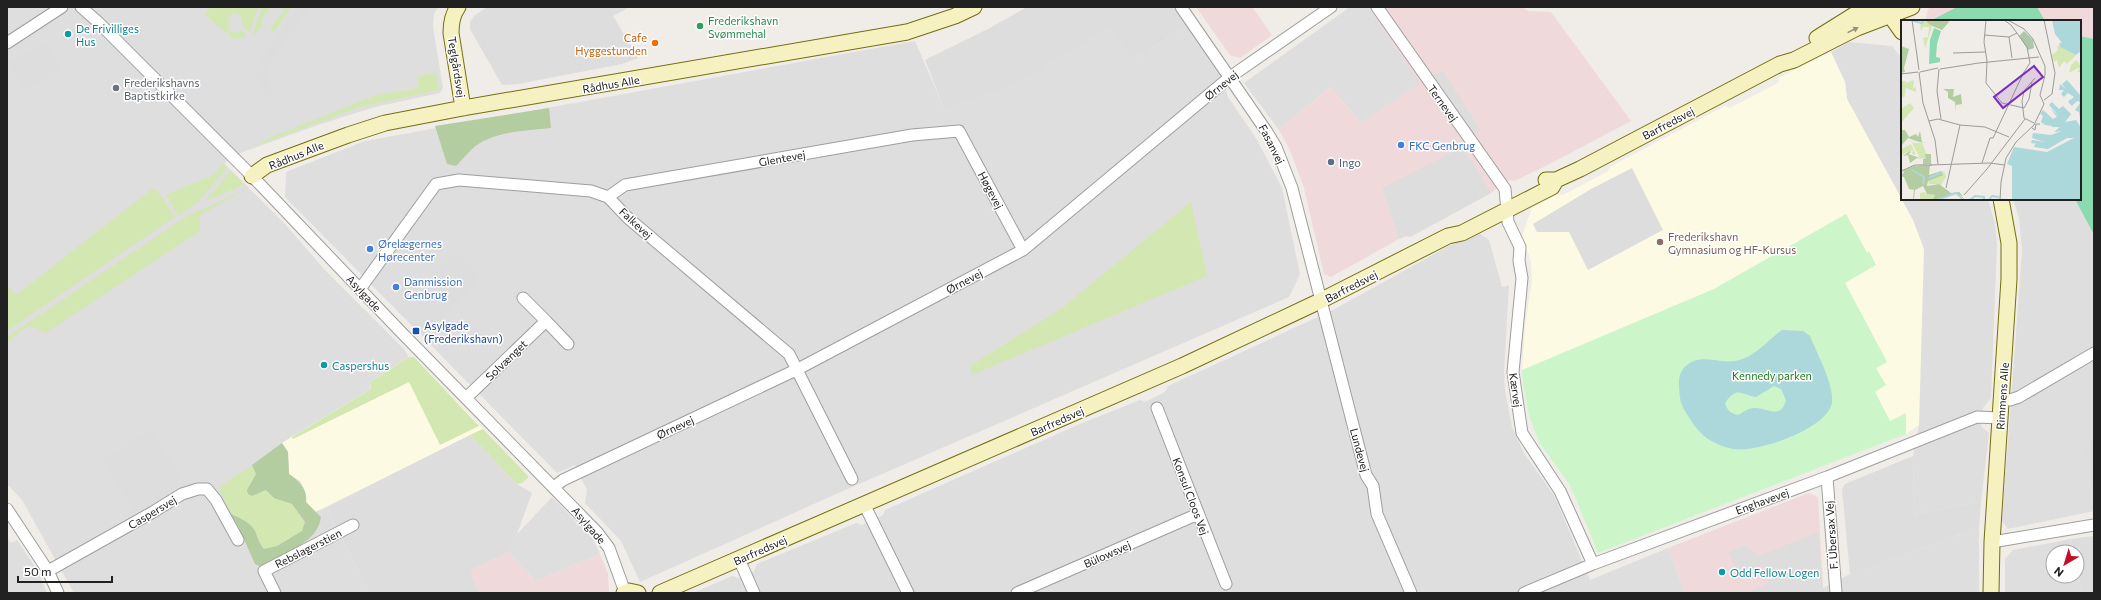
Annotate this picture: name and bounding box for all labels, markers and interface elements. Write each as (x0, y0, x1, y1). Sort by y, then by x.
place label: Frederikshavn Svømmehal (708, 14, 778, 40)
inset map (1901, 20, 2081, 200)
marker: Frederikshavn Svømmehal (695, 21, 705, 31)
place label: De Frivilliges Hus (76, 22, 139, 48)
one-way arrow (1848, 27, 1859, 33)
marker: De Frivilliges Hus (63, 29, 73, 39)
place label: Cafe Hyggestunden (575, 31, 647, 57)
street label: Teglgårdsvej (446, 35, 468, 99)
marker: Cafe Hyggestunden (650, 38, 660, 48)
street label: Ørnevej (1202, 67, 1241, 102)
street label: Rådhus Alle (581, 73, 641, 95)
place label: Frederikshavns Baptistkirke (124, 76, 199, 102)
street label: Ternevej (1425, 82, 1461, 124)
marker: Frederikshavns Baptistkirke (111, 83, 121, 93)
street label: Barfredsvej (1640, 104, 1696, 142)
street label: Fasanvej (1256, 122, 1288, 166)
street label: Rådhus Alle (267, 138, 325, 172)
place label: FKC Genbrug (1409, 139, 1475, 152)
marker: FKC Genbrug (1396, 140, 1406, 150)
street label: Glentevej (758, 147, 807, 168)
place label: Ingo (1339, 156, 1361, 169)
marker: Ingo (1326, 157, 1336, 167)
street label: Høgevej (976, 169, 1006, 211)
street label: Falkevej (617, 205, 655, 242)
place label: Frederikshavn Gymnasium og HF-Kursus (1668, 230, 1796, 256)
place label: Ørelægernes Hørecenter (378, 237, 442, 263)
marker: Frederikshavn Gymnasium og HF-Kursus (1655, 237, 1665, 247)
marker: Ørelægernes Hørecenter (365, 244, 375, 254)
street label: Ørnevej (944, 266, 985, 296)
street label: Barfredsvej (1323, 267, 1379, 305)
street label: Asylgade (344, 272, 384, 314)
place label: Danmission Genbrug (404, 275, 462, 301)
marker: Danmission Genbrug (391, 282, 401, 292)
place label: Asylgade (Frederikshavn) (424, 319, 503, 345)
marker: Asylgade (Frederikshavn) (411, 326, 421, 336)
street label: Solvænget (483, 337, 530, 383)
place label: Caspershus (332, 359, 389, 372)
marker: Caspershus (319, 360, 329, 370)
street label: Rimmens Alle (1993, 362, 2011, 430)
park label: Kennedy parken (1732, 369, 1812, 382)
street label: Kærvej (1507, 372, 1525, 408)
street label: Barfredsvej (1028, 403, 1086, 439)
street label: Ørnevej (654, 413, 696, 441)
street label: Lundevej (1348, 427, 1372, 474)
street label: Konsul Cloos Vej (1170, 455, 1212, 537)
street label: Enghavevej (1734, 485, 1791, 517)
street label: Caspersvej (126, 492, 179, 531)
street label: F. Übersax Vej (1821, 500, 1840, 570)
street label: Asylgade (569, 504, 609, 546)
street label: Rebslagerstien (273, 526, 343, 570)
street label: Barfredsvej (731, 532, 789, 568)
street label: Bülowsvej (1081, 538, 1133, 570)
north arrow (2045, 544, 2085, 584)
scale bar (18, 558, 112, 584)
text: 50 m (24, 564, 52, 578)
text: N (2051, 565, 2066, 580)
place label: Odd Fellow Logen (1730, 566, 1819, 579)
marker: Odd Fellow Logen (1717, 567, 1727, 577)

